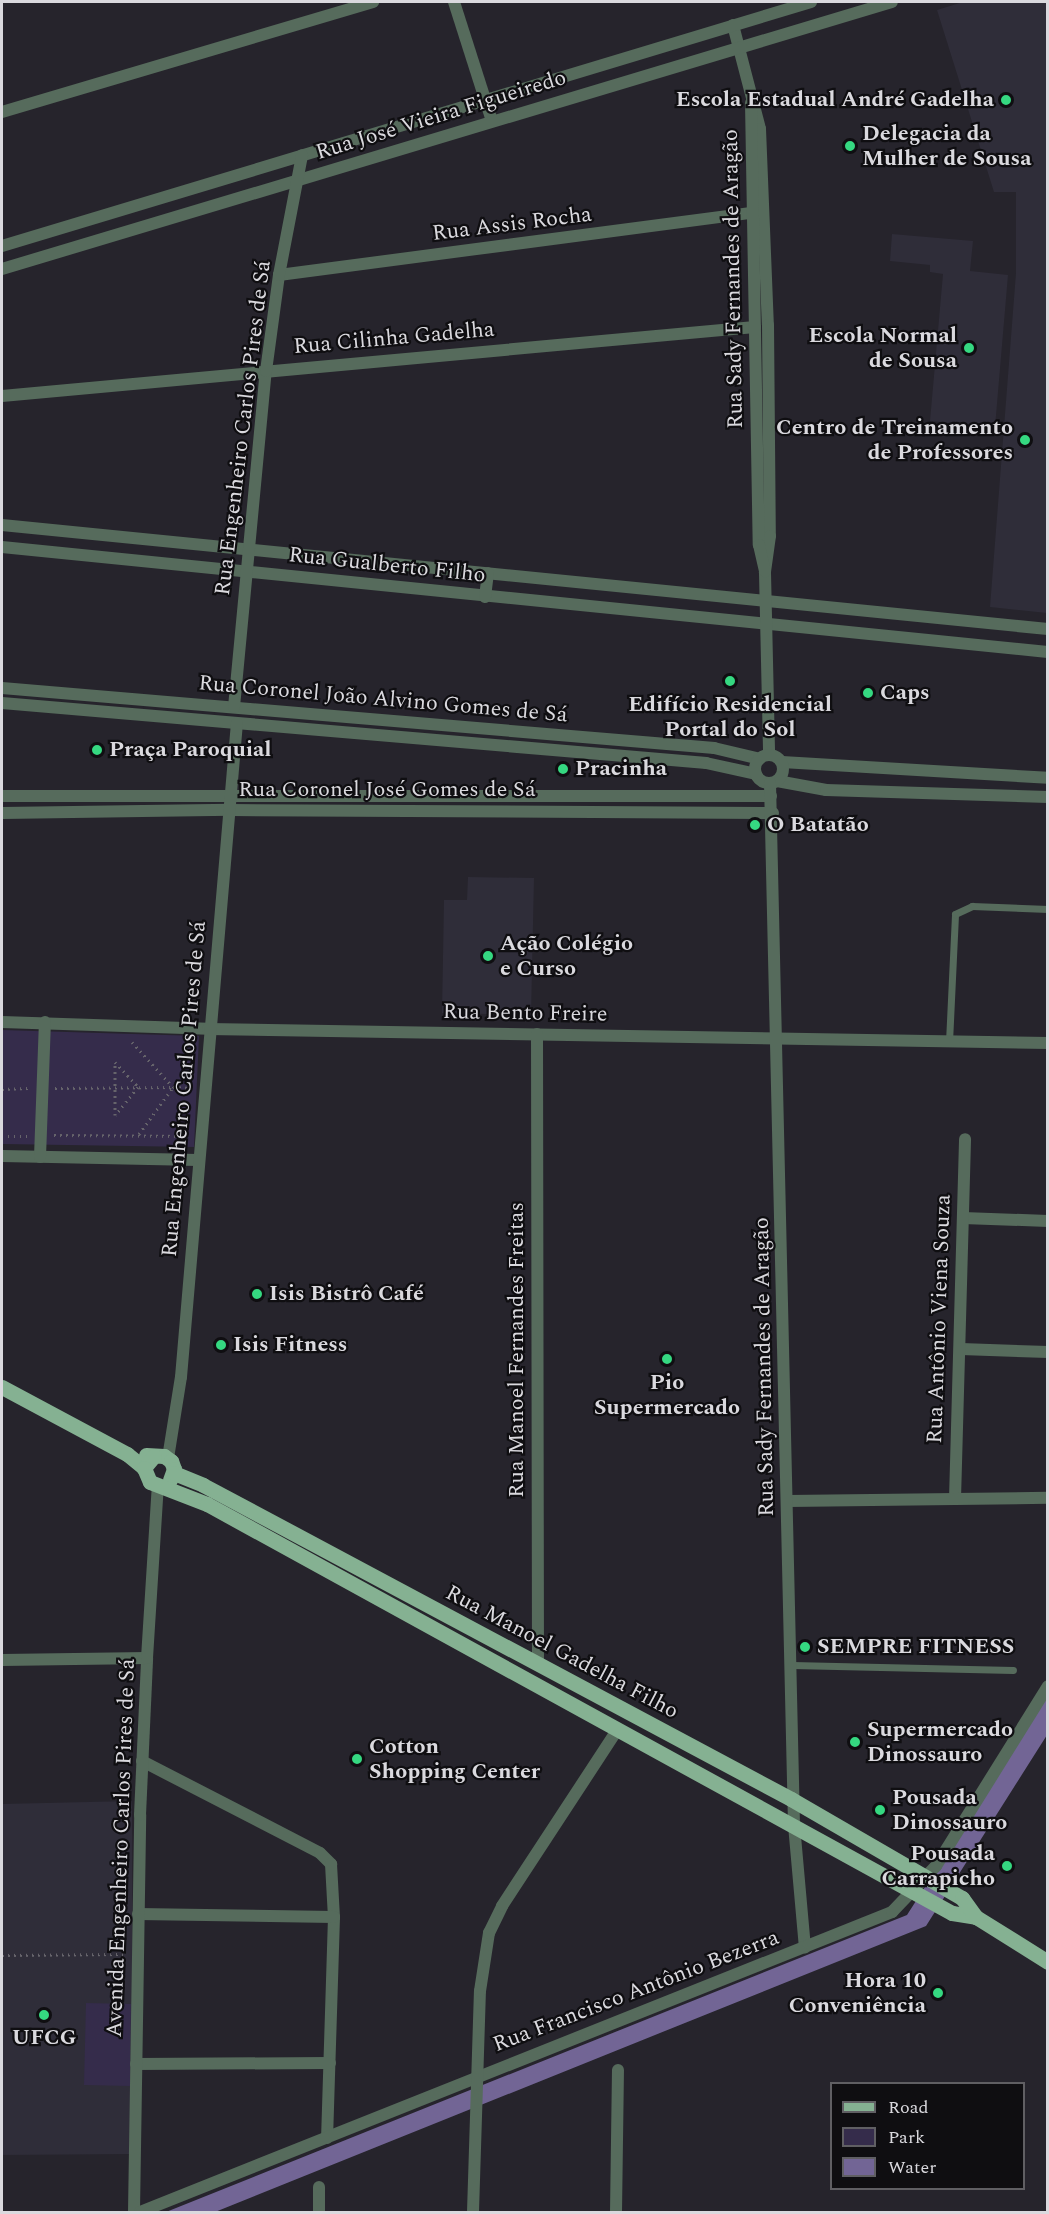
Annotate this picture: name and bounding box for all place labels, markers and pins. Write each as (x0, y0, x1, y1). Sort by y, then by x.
place label: Escola Estadual André Gadelha (676, 87, 994, 113)
marker: Escola Estadual André Gadelha (999, 93, 1013, 107)
place label: Delegacia da Mulher de Sousa (862, 120, 1031, 172)
marker: Delegacia da Mulher de Sousa (843, 139, 857, 153)
place label: Escola Normal de Sousa (808, 322, 957, 374)
marker: Escola Normal de Sousa (962, 341, 976, 355)
place label: Centro de Treinamento de Professores (776, 414, 1013, 466)
marker: Centro de Treinamento de Professores (1018, 433, 1032, 447)
marker: Edifício Residencial Portal do Sol (723, 674, 737, 688)
place label: Caps (880, 680, 930, 706)
marker: Caps (861, 686, 875, 700)
place label: Edifício Residencial Portal do Sol (628, 691, 832, 742)
place label: Praça Paroquial (109, 737, 271, 763)
marker: Praça Paroquial (90, 743, 104, 757)
place label: Pracinha (575, 756, 667, 782)
marker: Pracinha (556, 762, 570, 776)
place label: O Batatão (767, 812, 869, 838)
marker: O Batatão (748, 818, 762, 832)
place label: Ação Colégio e Curso (500, 930, 633, 981)
marker: Ação Colégio e Curso (481, 949, 495, 963)
place label: Isis Bistrô Café (269, 1281, 424, 1307)
marker: Isis Bistrô Café (250, 1287, 264, 1301)
place label: Isis Fitness (233, 1332, 347, 1358)
marker: Isis Fitness (214, 1338, 228, 1352)
marker: Pio Supermercado (660, 1352, 674, 1366)
place label: Pio Supermercado (594, 1369, 740, 1420)
place label: SEMPRE FITNESS (817, 1634, 1014, 1660)
marker: SEMPRE FITNESS (798, 1640, 812, 1654)
place label: Supermercado Dinossauro (867, 1716, 1013, 1768)
place label: Cotton Shopping Center (369, 1733, 540, 1784)
marker: Supermercado Dinossauro (848, 1735, 862, 1749)
marker: Cotton Shopping Center (350, 1752, 364, 1766)
place label: Pousada Dinossauro (892, 1784, 1007, 1836)
marker: Pousada Dinossauro (873, 1803, 887, 1817)
place label: Pousada Carrapicho (881, 1840, 995, 1892)
marker: Pousada Carrapicho (1000, 1859, 1014, 1873)
place label: Hora 10 Conveniência (789, 1967, 926, 2018)
marker: Hora 10 Conveniência (931, 1986, 945, 2000)
marker: UFCG (37, 2008, 51, 2022)
place label: UFCG (12, 2025, 76, 2051)

